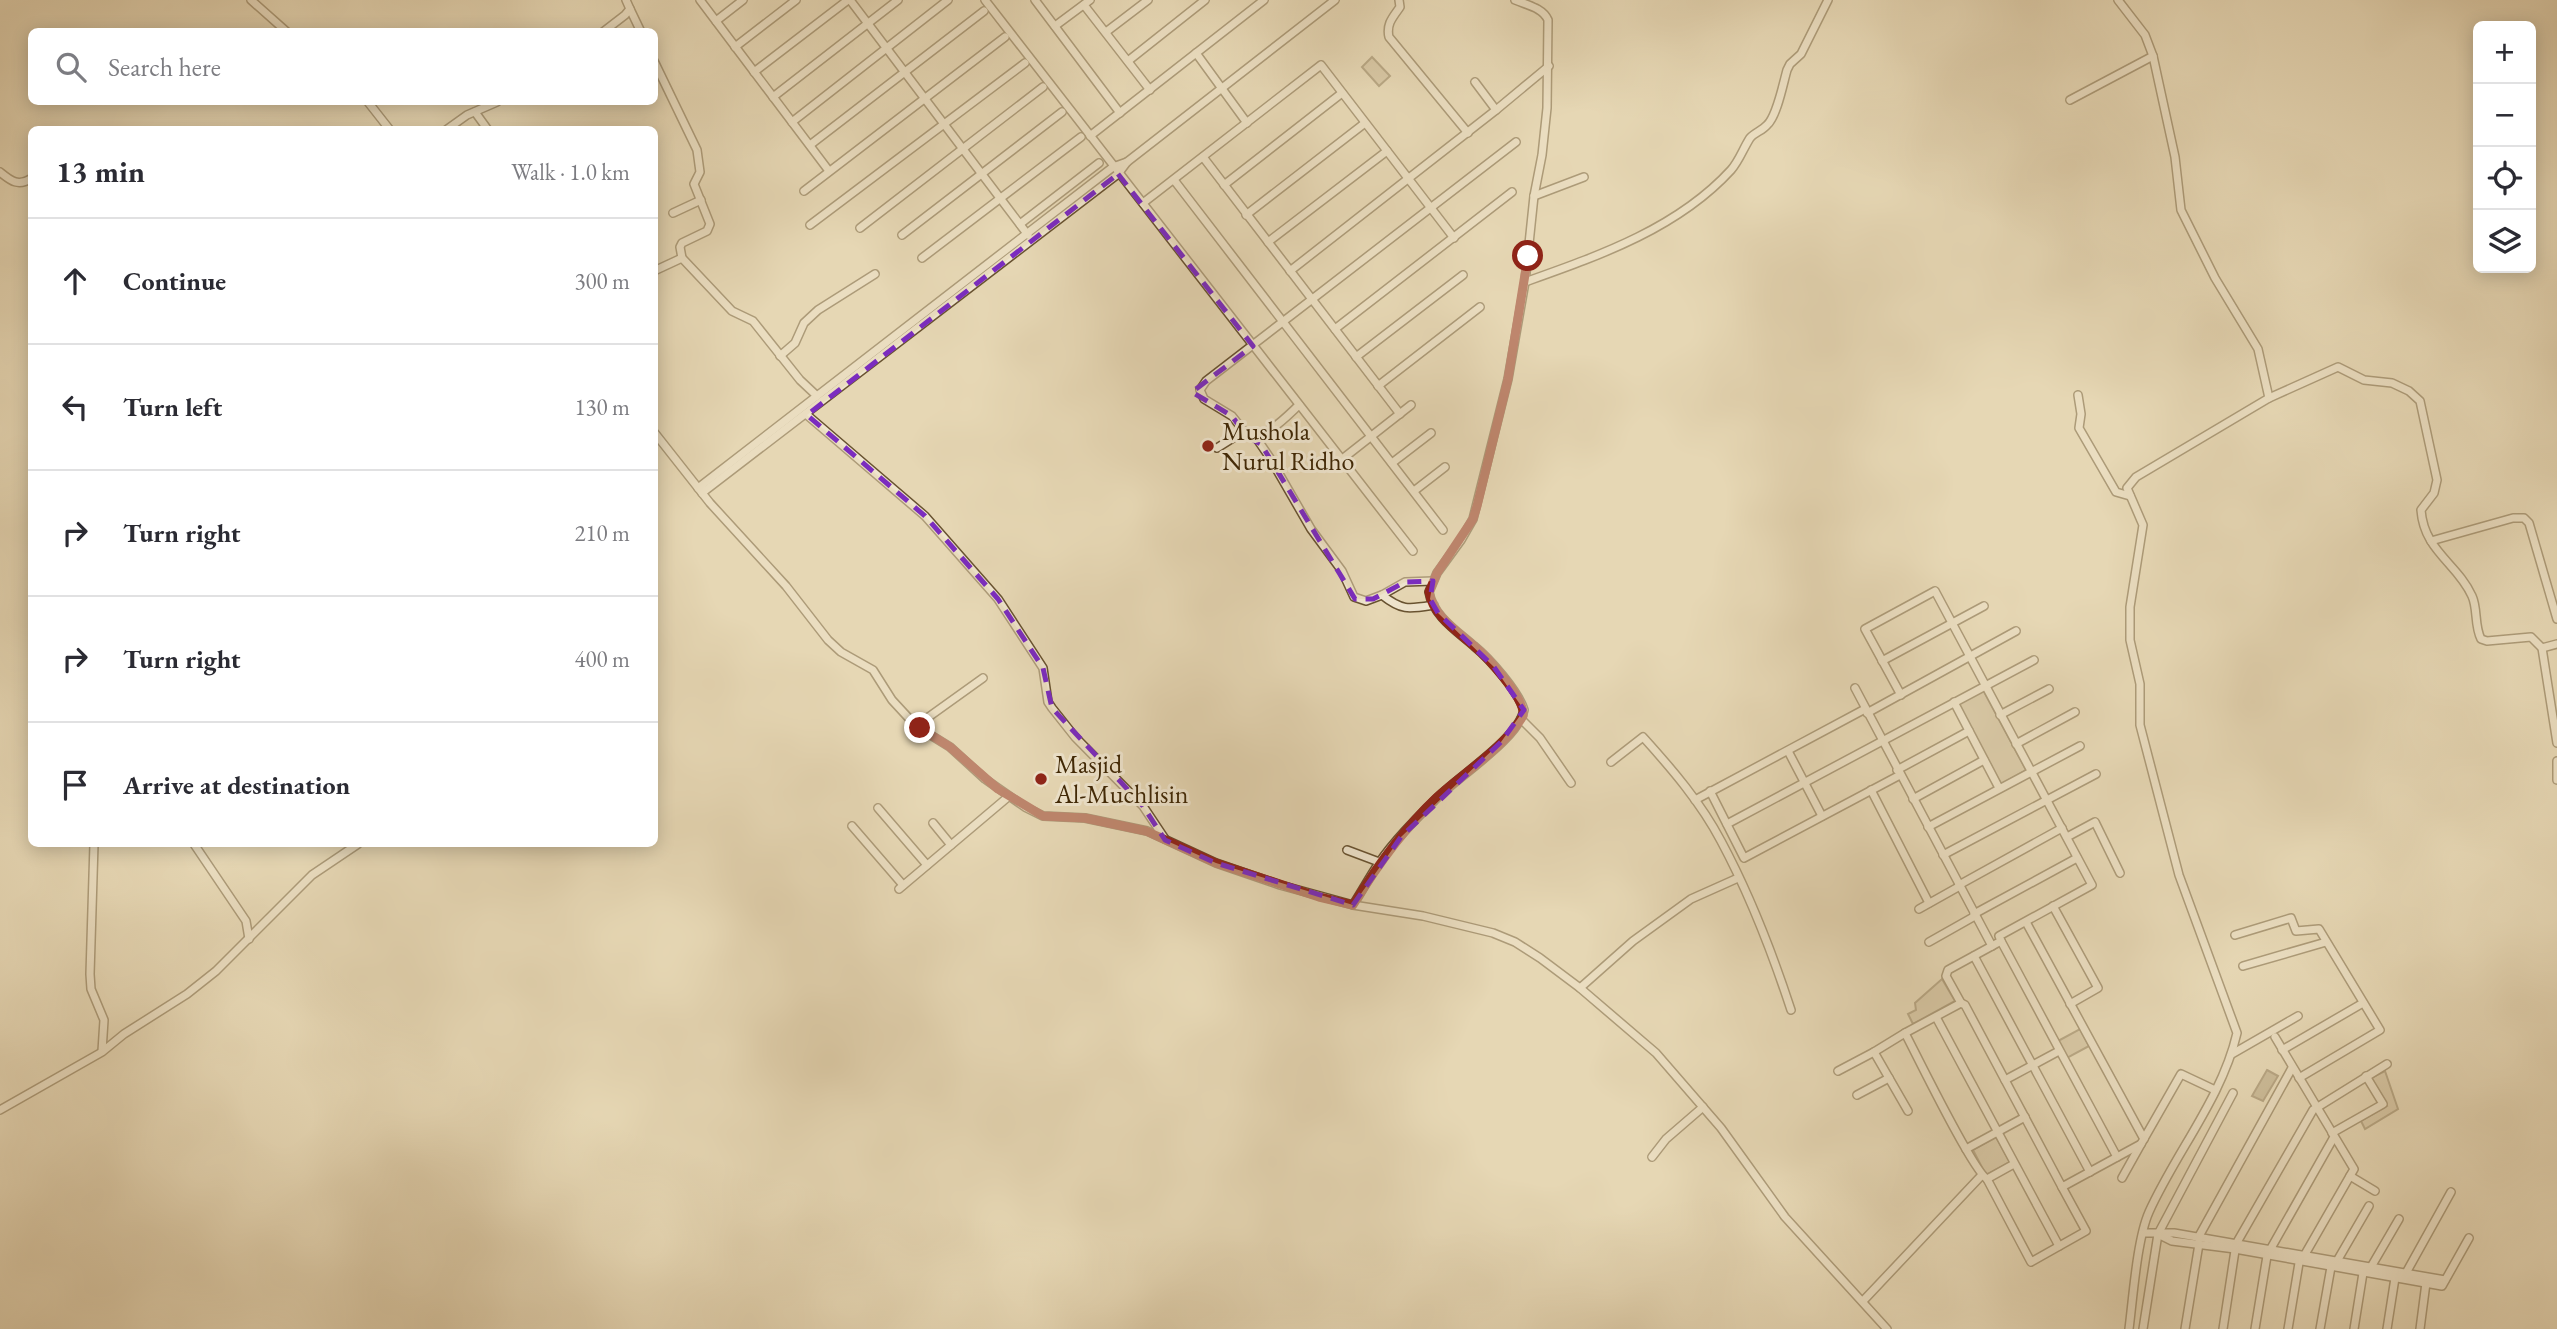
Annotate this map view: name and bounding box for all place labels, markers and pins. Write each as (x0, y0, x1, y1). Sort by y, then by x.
place label: Mushola Nurul Ridho (1222, 414, 1354, 478)
marker: Mushola Nurul Ridho (1200, 438, 1216, 454)
place label: Masjid Al-Muchlisin (1054, 747, 1189, 811)
marker: Masjid Al-Muchlisin (1033, 771, 1049, 787)

